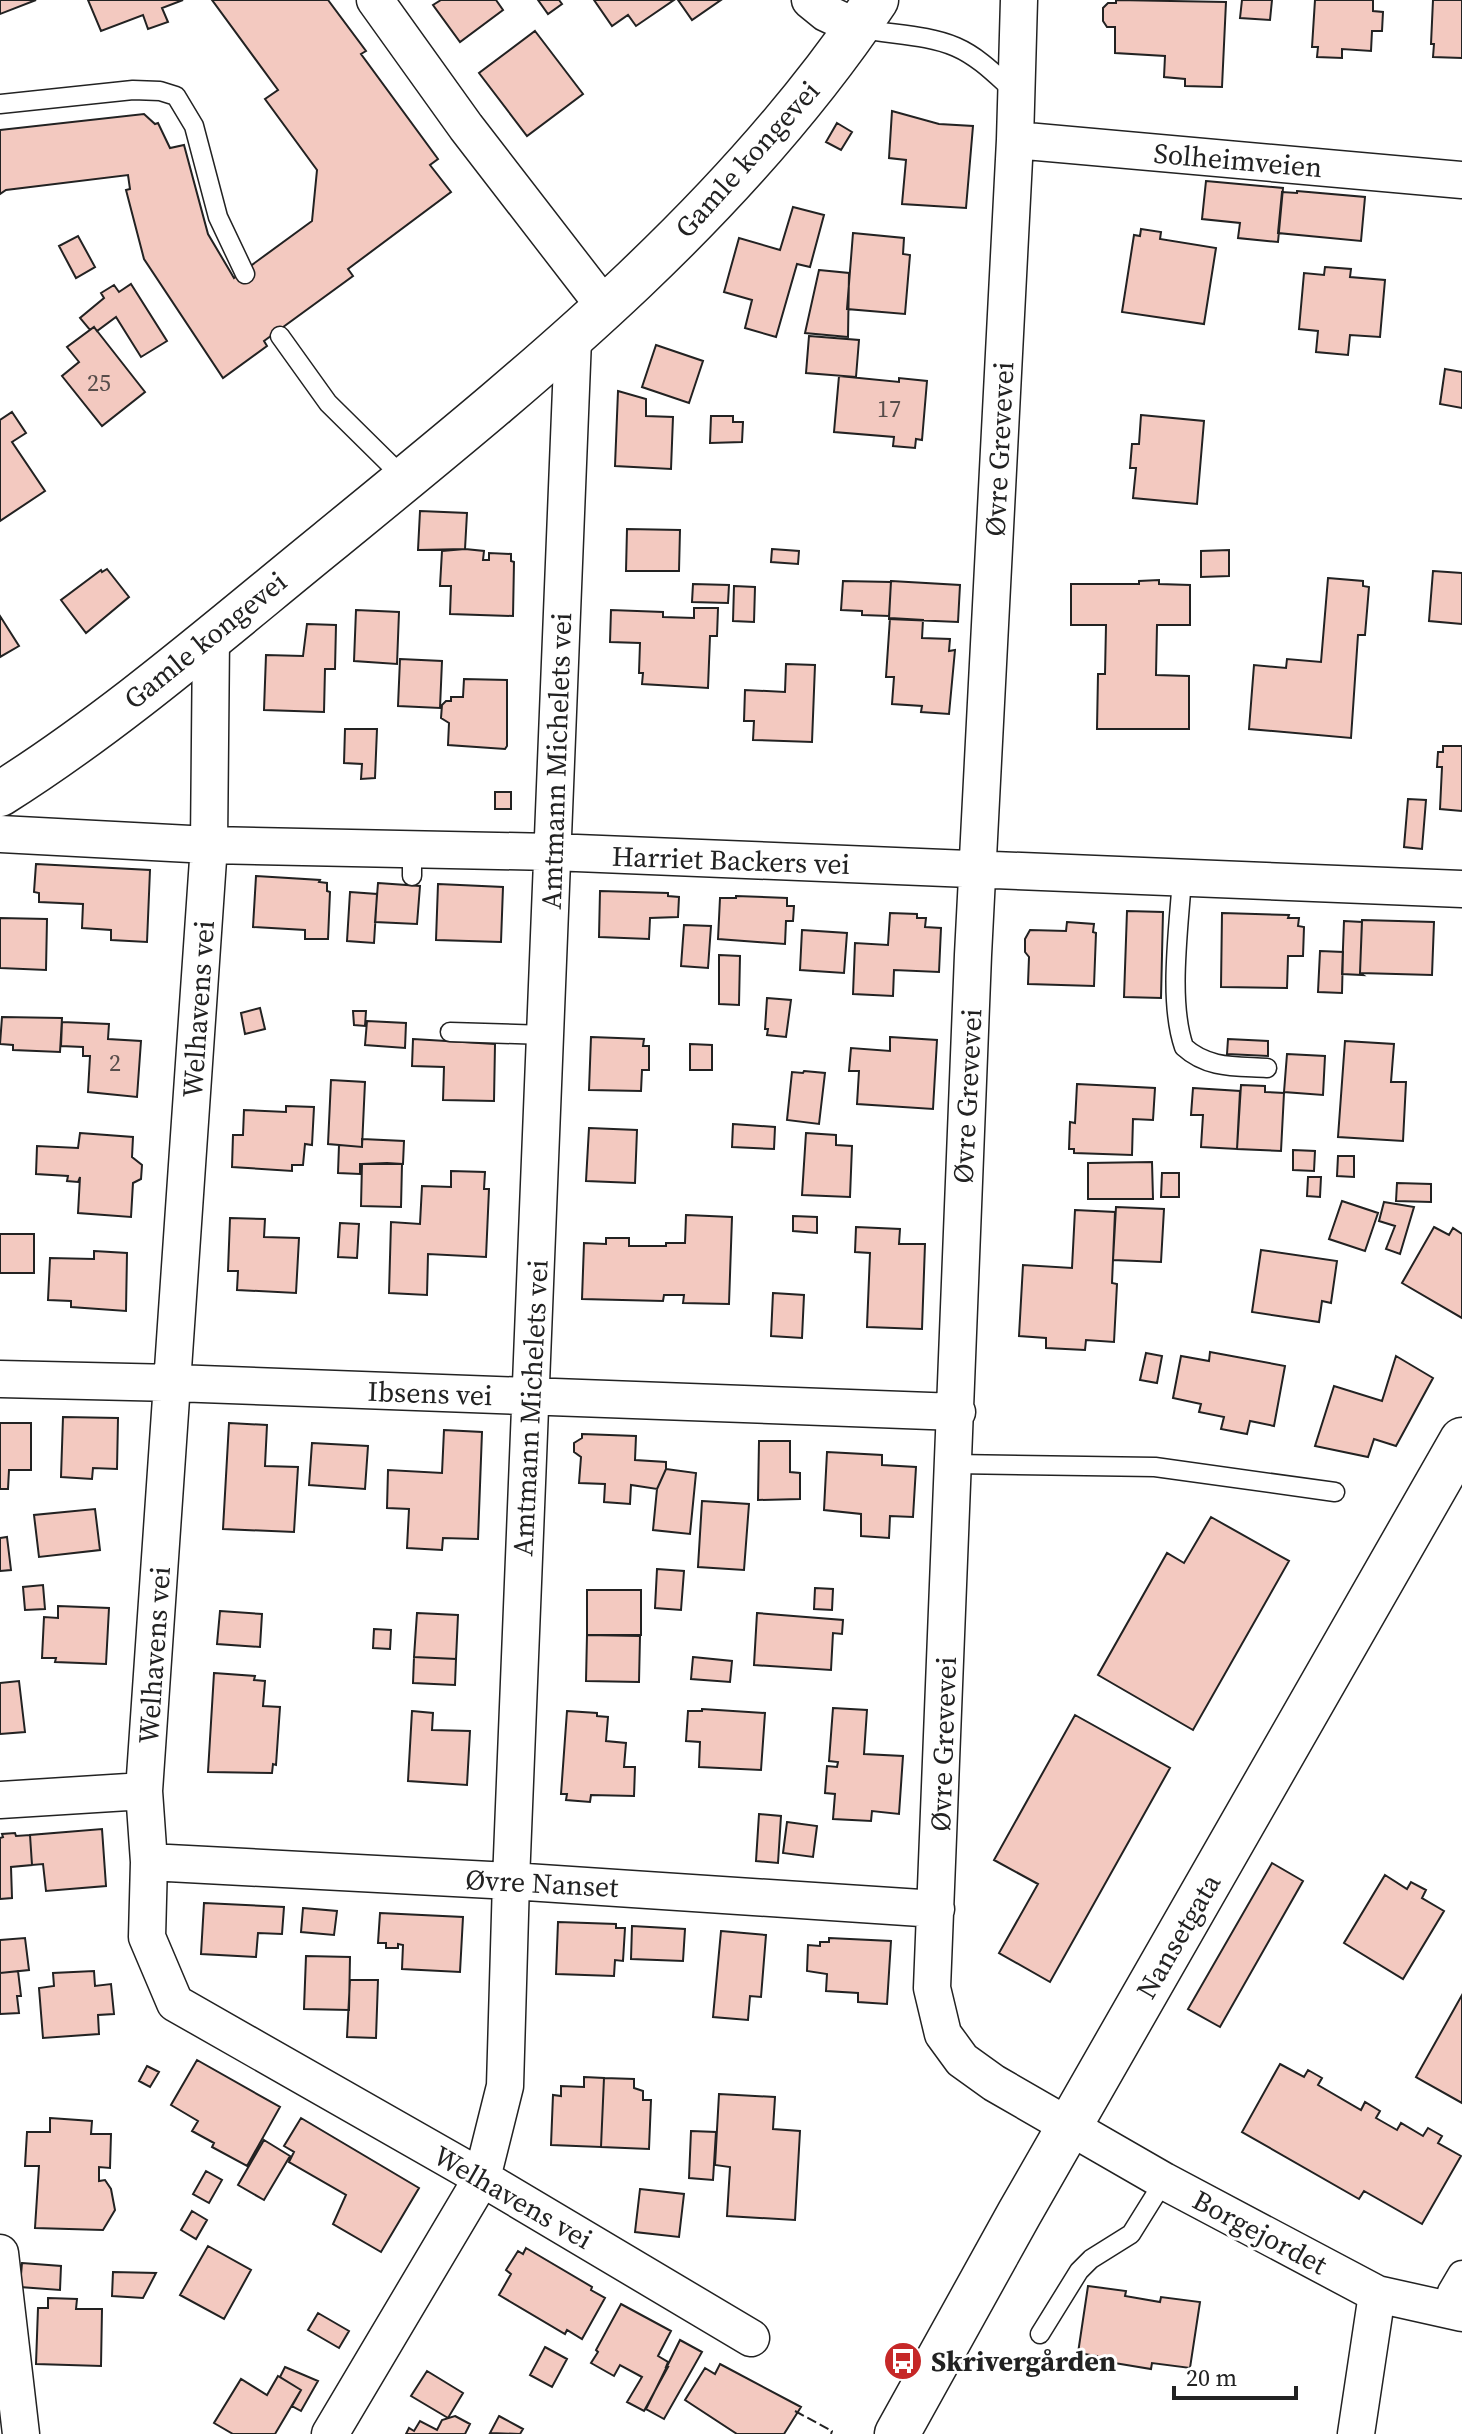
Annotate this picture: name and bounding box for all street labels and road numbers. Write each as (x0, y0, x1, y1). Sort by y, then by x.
street label: Gamle kongevei (666, 72, 828, 246)
street label: Solheimveien (1152, 134, 1324, 186)
street label: Øvre Grevevei (975, 361, 1023, 537)
street label: Gamle kongevei (116, 563, 294, 717)
street label: Amtmann Michelets vei (532, 612, 580, 910)
street label: Harriet Backers vei (611, 837, 851, 883)
street label: Welhavens vei (173, 919, 223, 1099)
street label: Øvre Grevevei (943, 1008, 991, 1184)
street label: Amtmann Michelets vei (503, 1259, 557, 1557)
street label: Ibsens vei (367, 1372, 493, 1414)
street label: Welhavens vei (129, 1565, 179, 1745)
street label: Øvre Grevevei (921, 1656, 965, 1832)
street label: Øvre Nanset (465, 1860, 620, 1906)
street label: Nansetgata (1127, 1866, 1229, 2005)
street label: Welhavens vei (427, 2136, 599, 2258)
street label: Borgejordet (1186, 2181, 1335, 2284)

